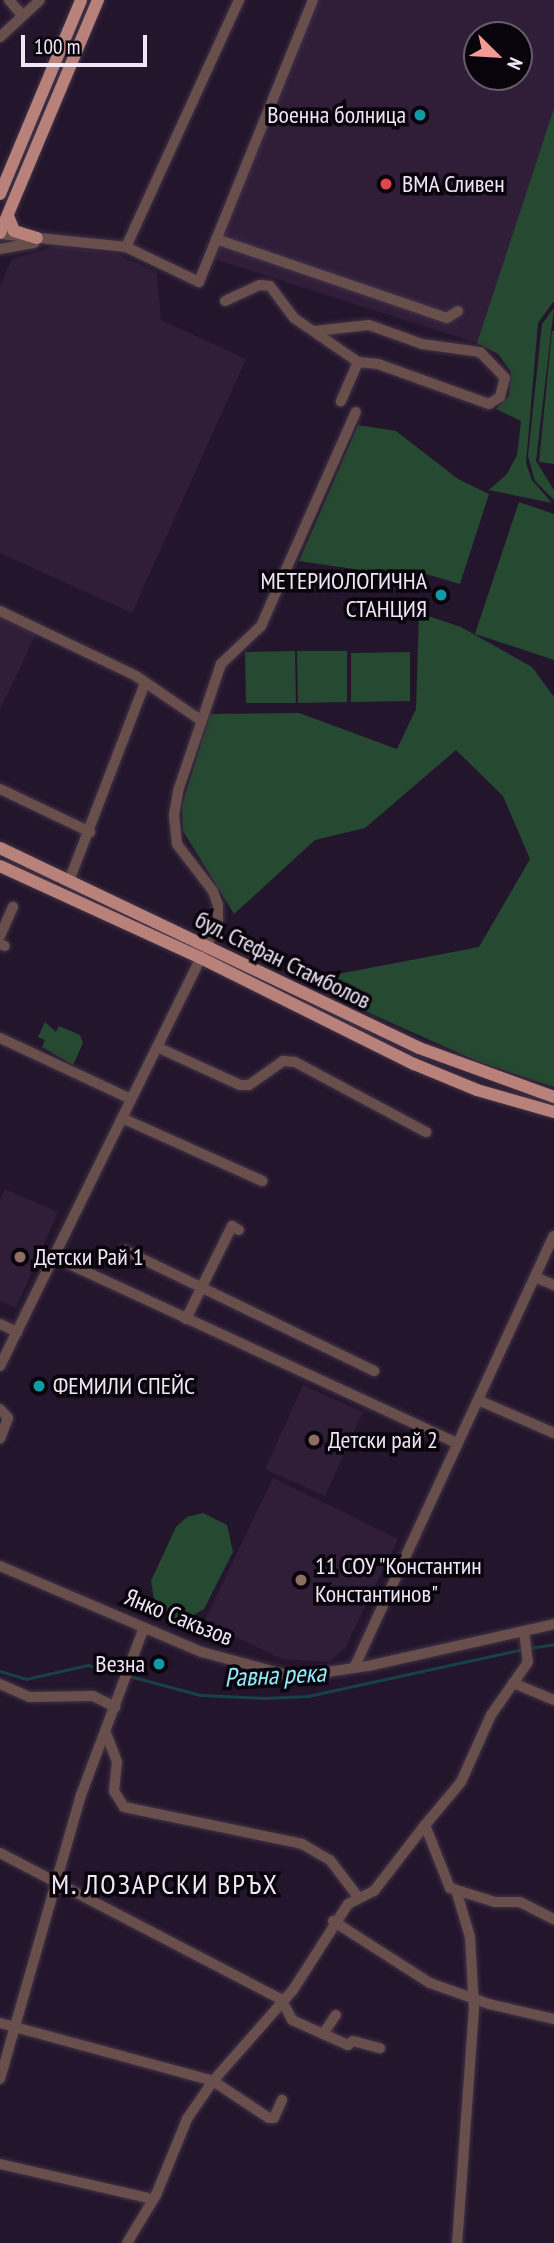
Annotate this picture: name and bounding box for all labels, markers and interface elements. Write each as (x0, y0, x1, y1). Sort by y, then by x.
scale bar (24, 21, 150, 65)
north arrow (463, 21, 533, 91)
text: 100 m (34, 33, 80, 60)
text: N (502, 54, 528, 73)
place label: Военна болница (267, 101, 406, 129)
marker: Военна болница (412, 107, 428, 123)
place label: ВМА Сливен (402, 170, 505, 198)
marker: ВМА Сливен (376, 174, 396, 194)
place label: МЕТЕРИОЛОГИЧНА СТАНЦИЯ (261, 567, 427, 623)
marker: МЕТЕРИОЛОГИЧНА СТАНЦИЯ (433, 587, 449, 603)
street label: бул. Стефан Стамболов (190, 905, 376, 1015)
place label: Детски Рай 1 (34, 1243, 144, 1271)
marker: Детски Рай 1 (12, 1249, 28, 1265)
place label: ФЕМИЛИ СПЕЙС (53, 1372, 195, 1400)
marker: ФЕМИЛИ СПЕЙС (31, 1378, 47, 1394)
place label: Детски рай 2 (328, 1426, 438, 1454)
marker: Детски рай 2 (306, 1432, 322, 1448)
place label: 11 СОУ "Константин Константинов" (315, 1552, 484, 1608)
marker: 11 СОУ "Константин Константинов" (293, 1572, 309, 1588)
street label: Янко Сакъзов (121, 1582, 237, 1652)
place label: Везна (95, 1650, 145, 1678)
marker: Везна (151, 1656, 167, 1672)
water label: Равна река (223, 1657, 327, 1693)
district label: М. ЛОЗАРСКИ ВРЪХ (52, 1867, 278, 1901)

